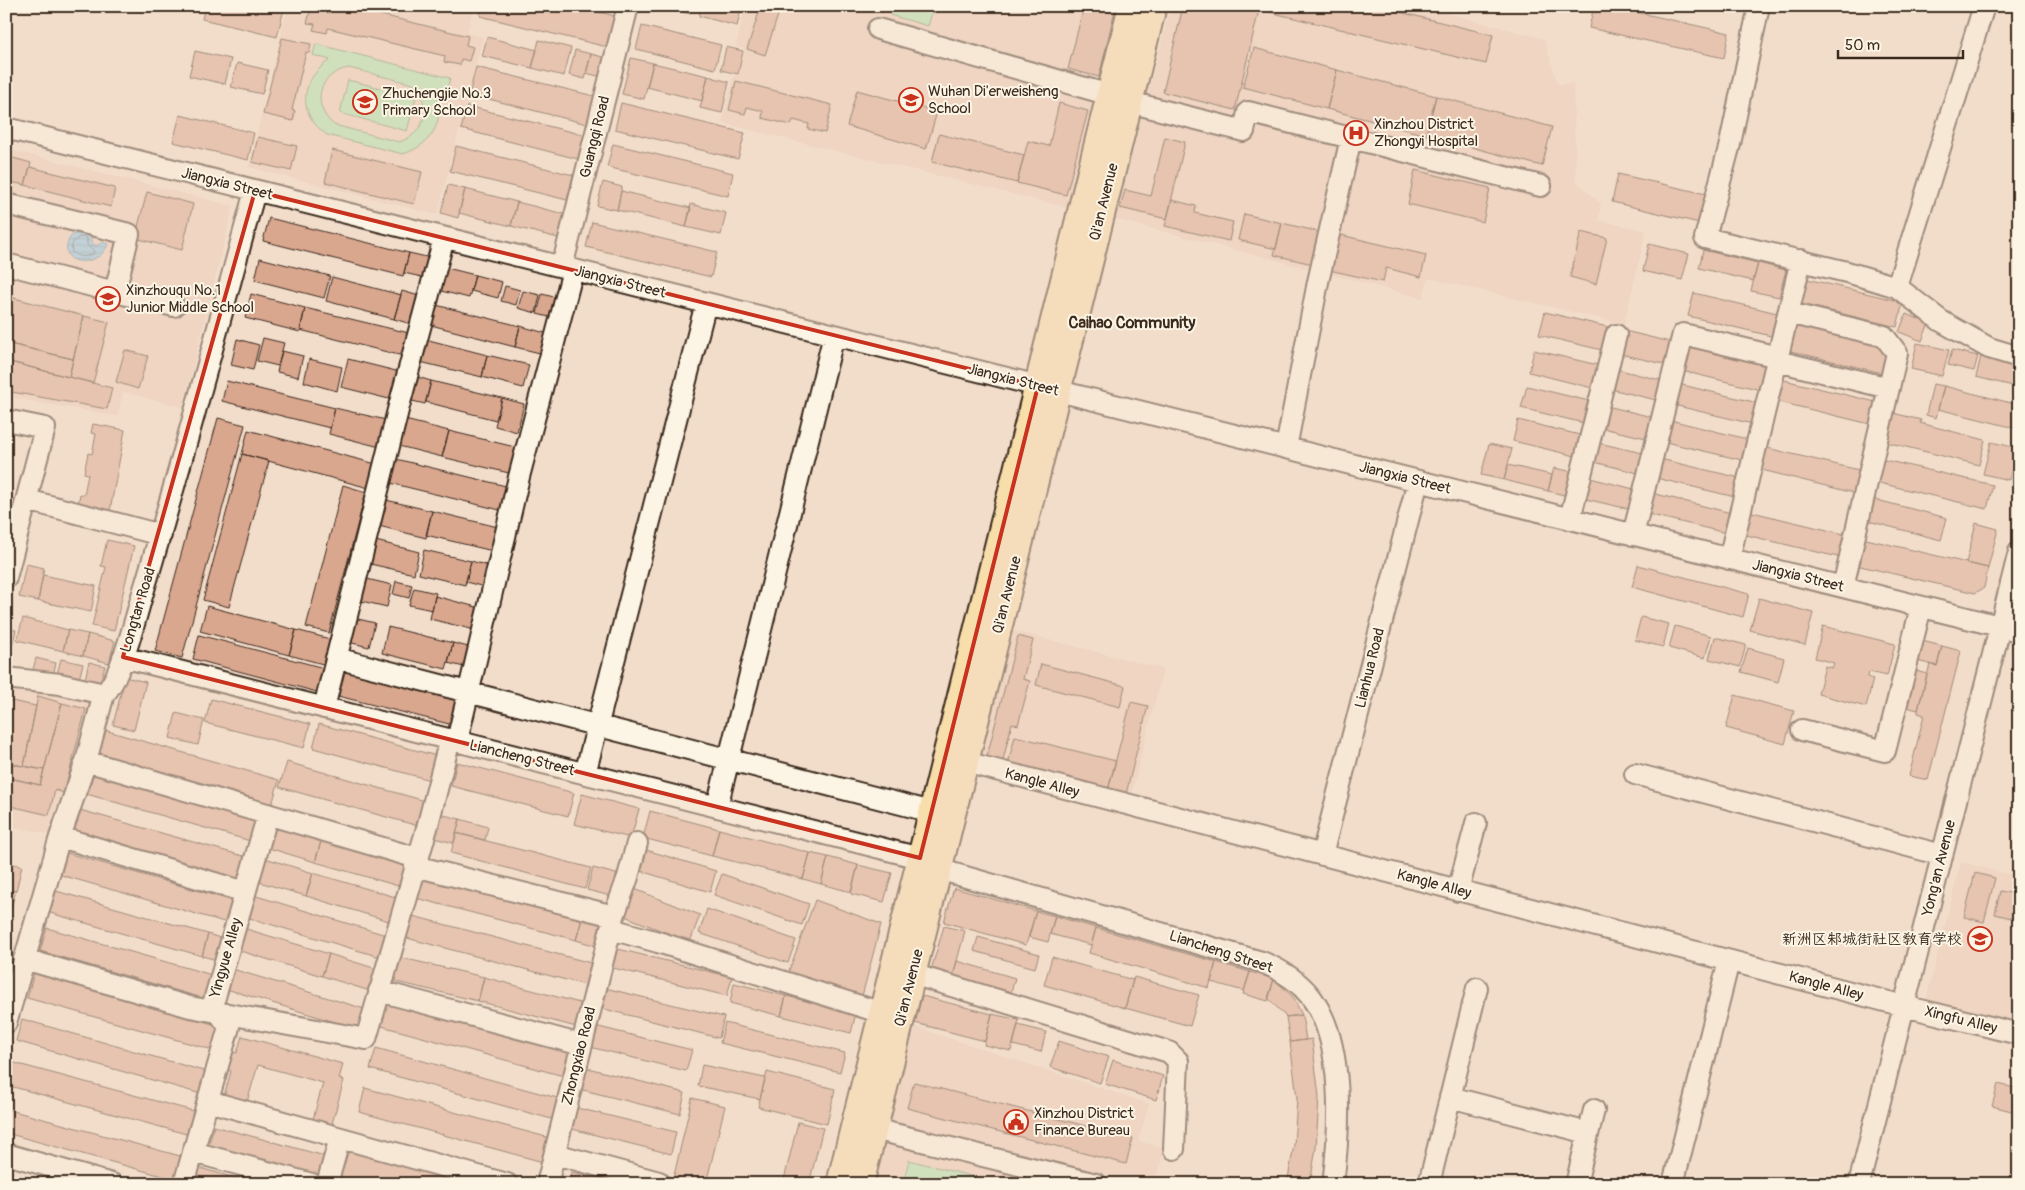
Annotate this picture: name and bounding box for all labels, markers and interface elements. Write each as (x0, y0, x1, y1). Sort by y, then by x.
scale bar (1838, 28, 1962, 60)
text: 50 m (1845, 36, 1880, 55)
place label: Wuhan Di'erweisheng School (928, 82, 1059, 118)
place label: Zhuchengjie No.3 Primary School (382, 84, 491, 120)
school or university icon: Wuhan Di'erweisheng School (898, 87, 924, 113)
school or university icon: Zhuchengjie No.3 Primary School (352, 89, 378, 115)
street label: Guangqi Road (576, 94, 614, 180)
place label: Xinzhou District Zhongyi Hospital (1374, 115, 1478, 151)
hospital icon: Xinzhou District Zhongyi Hospital (1343, 120, 1369, 146)
street label: Qi'an Avenue (1085, 161, 1123, 243)
street label: Jiangxia Street (179, 163, 276, 205)
street label: Jiangxia Street (572, 261, 669, 303)
place label: Xinzhouqu No.1 Junior Middle School (126, 281, 254, 317)
school or university icon: Xinzhouqu No.1 Junior Middle School (95, 286, 121, 312)
district label: Caihao Community (1069, 313, 1196, 333)
street label: Jiangxia Street (965, 359, 1062, 401)
street label: Jiangxia Street (1357, 457, 1454, 499)
street label: Qi'an Avenue (988, 554, 1026, 636)
street label: Jiangxia Street (1750, 555, 1847, 597)
street label: Longtan Road (116, 565, 160, 655)
street label: Lianhua Road (1351, 626, 1389, 710)
street label: Liancheng Street (467, 736, 578, 780)
street label: Kangle Alley (1003, 764, 1082, 802)
street label: Yong'an Avenue (1918, 817, 1960, 919)
street label: Kangle Alley (1395, 865, 1474, 903)
street label: Yingyue Alley (205, 915, 247, 1001)
street label: Liancheng Street (1167, 926, 1276, 978)
school or university icon: 新洲区邾城街社区教育学校 (1967, 926, 1993, 952)
place label: 新洲区邾城街社区教育学校 (1782, 930, 1962, 949)
street label: Qi'an Avenue (890, 947, 928, 1029)
street label: Kangle Alley (1787, 967, 1866, 1005)
street label: Xingfu Alley (1923, 1002, 2000, 1038)
street label: Zhongxiao Road (558, 1005, 600, 1107)
place label: Xinzhou District Finance Bureau (1034, 1104, 1135, 1140)
public building icon: Xinzhou District Finance Bureau (1003, 1109, 1029, 1135)

